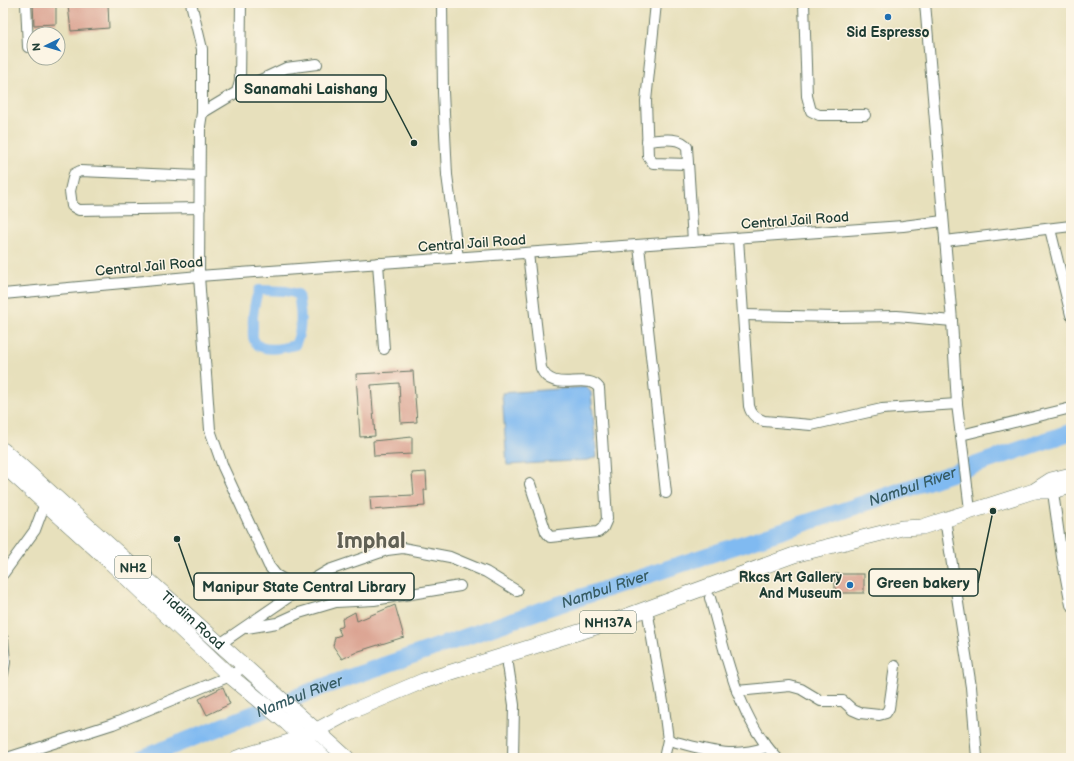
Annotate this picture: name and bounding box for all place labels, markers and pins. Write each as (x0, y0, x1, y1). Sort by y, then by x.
marker: Sid Espresso (883, 12, 893, 22)
place label: Sid Espresso (847, 24, 929, 41)
callout: Sanamahi Laishang (236, 75, 386, 102)
place label: Rkcs Art Gallery And Museum (739, 569, 843, 602)
callout: Green bakery (869, 569, 978, 596)
callout: Manipur State Central Library (194, 573, 414, 600)
marker: Rkcs Art Gallery And Museum (845, 580, 855, 590)

